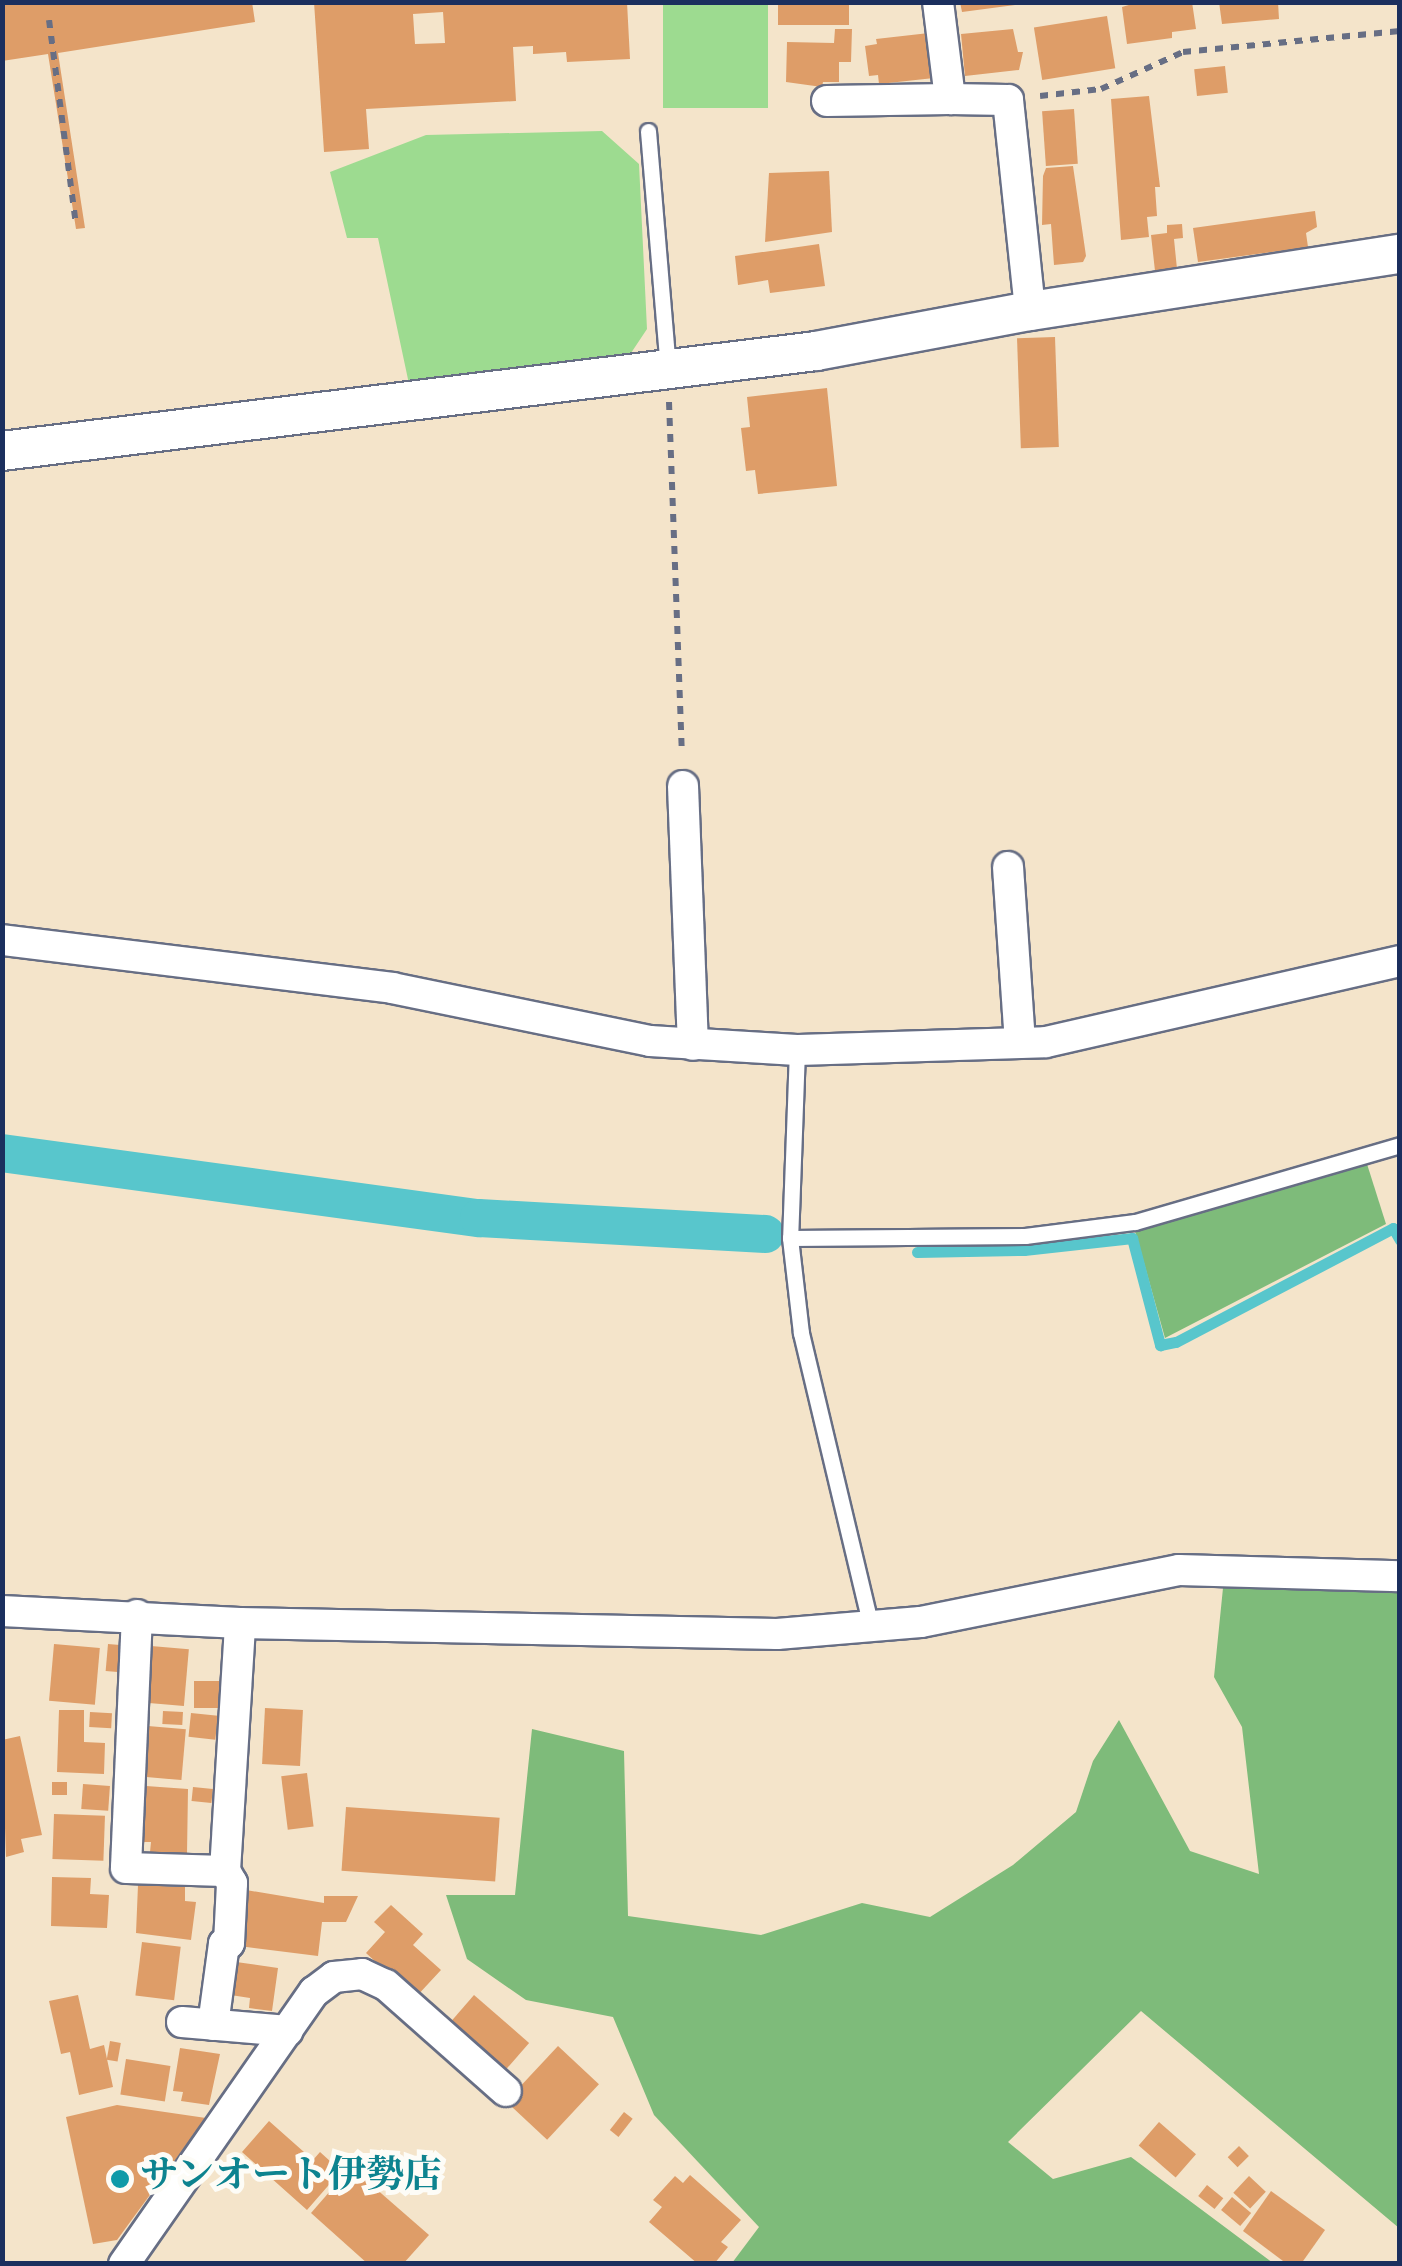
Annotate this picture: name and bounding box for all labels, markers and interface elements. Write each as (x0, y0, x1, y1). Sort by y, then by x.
place label: サンオート伊勢店 (140, 2156, 444, 2202)
marker: サンオート伊勢店 (109, 2168, 131, 2190)

